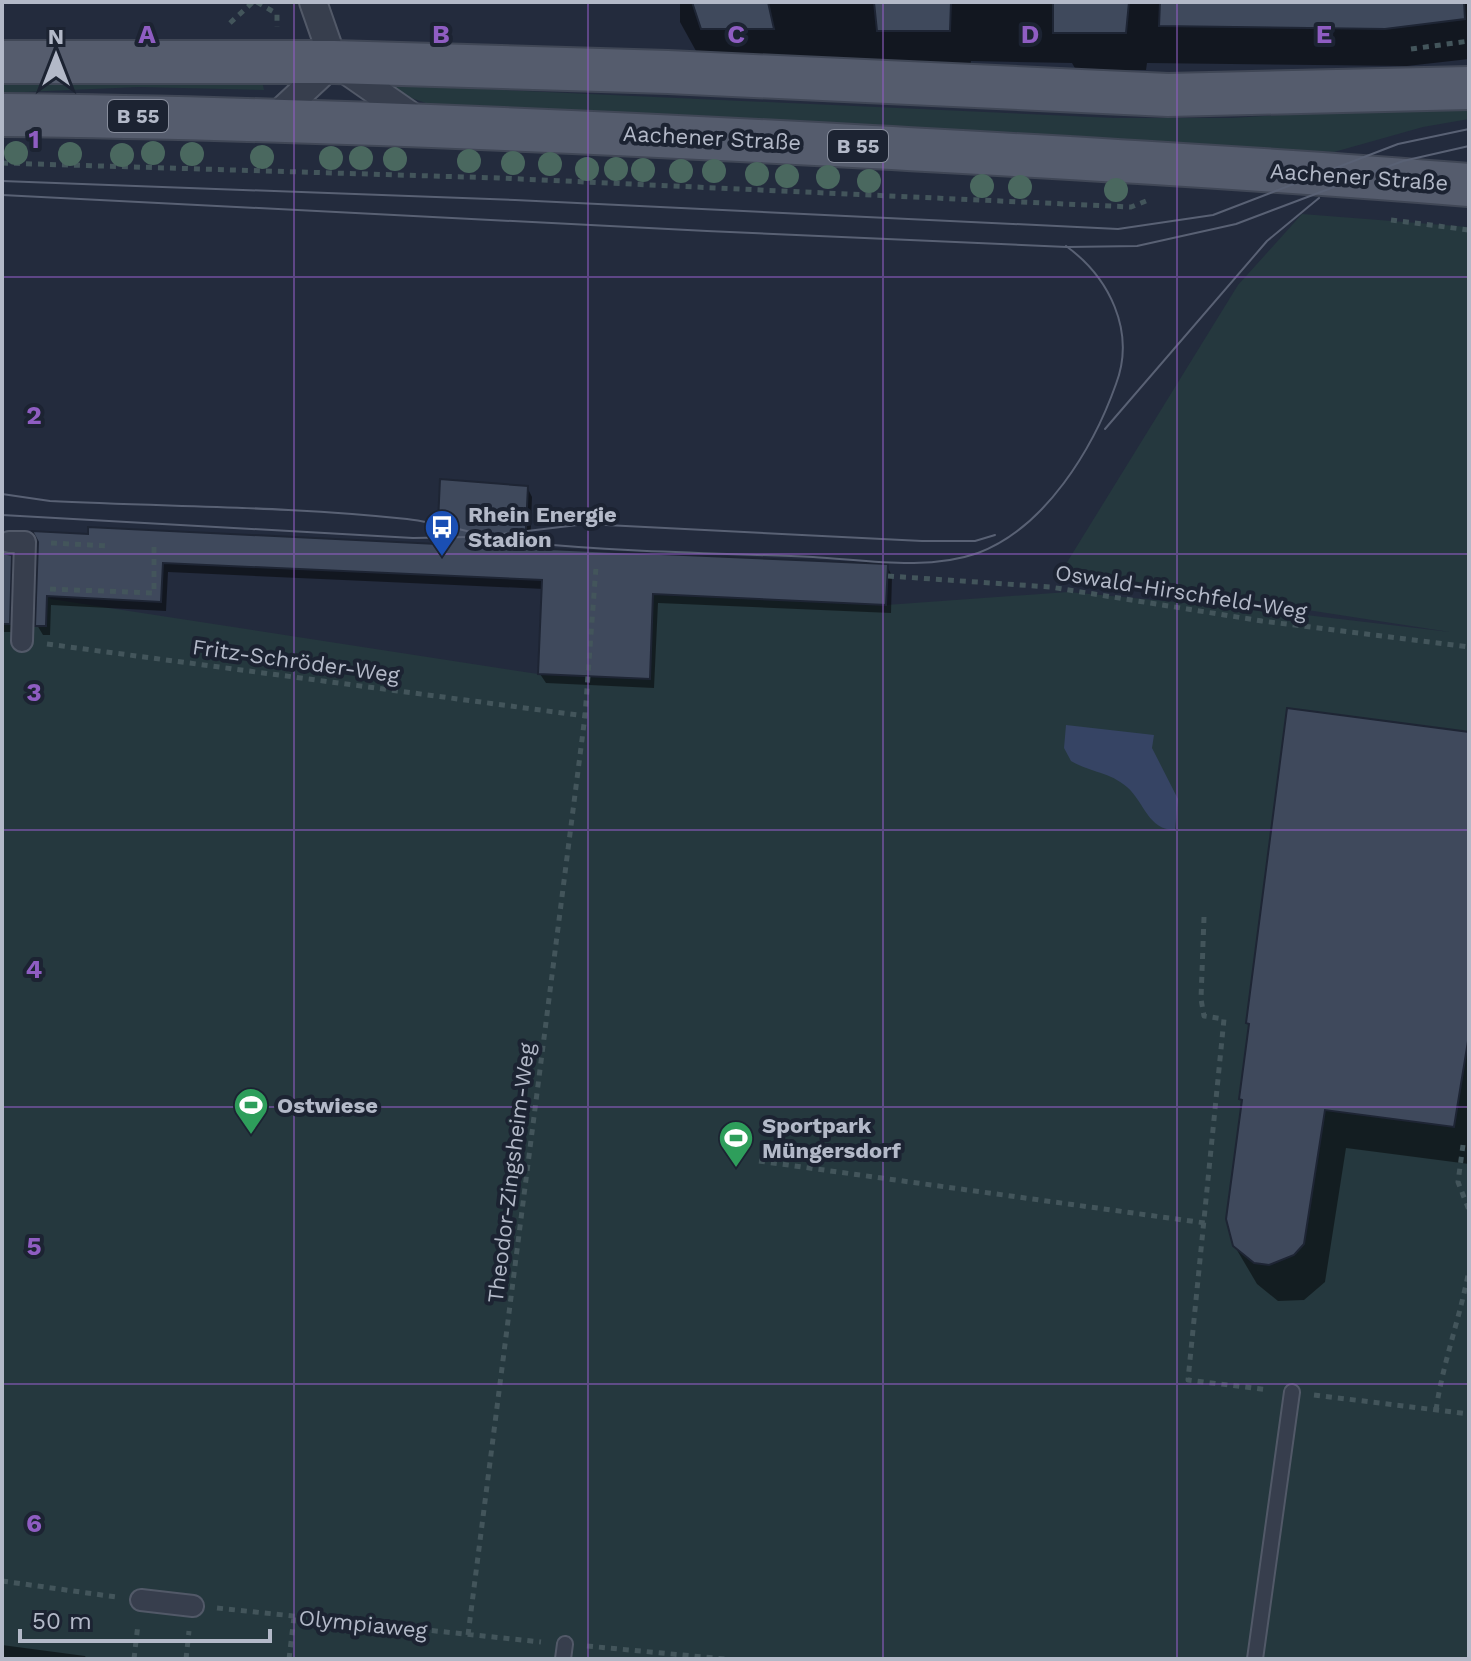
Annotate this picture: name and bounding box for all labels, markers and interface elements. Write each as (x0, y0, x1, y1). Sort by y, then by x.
north arrow (16, 16, 96, 96)
text: A (138, 19, 156, 49)
text: B (432, 19, 450, 49)
text: C (727, 19, 745, 49)
text: D (1021, 19, 1039, 49)
text: E (1316, 19, 1332, 49)
text: N (48, 24, 64, 49)
road number: B 55 (108, 100, 168, 132)
street label: Aachener Straße (622, 121, 802, 155)
text: 1 (28, 124, 40, 154)
road number: B 55 (828, 130, 888, 162)
street label: Aachener Straße (1269, 158, 1449, 196)
text: 2 (26, 400, 42, 430)
place label: Rhein Energie Stadion (468, 502, 617, 552)
bus stop icon: Rhein Energie Stadion (423, 508, 461, 558)
street label: Oswald-Hirschfeld-Weg (1053, 560, 1309, 624)
street label: Fritz-Schröder-Weg (191, 634, 402, 688)
text: 3 (26, 677, 42, 707)
text: 4 (26, 954, 43, 984)
street label: Theodor-Zingsheim-Weg (483, 1041, 539, 1304)
sports icon: Ostwiese (232, 1086, 270, 1136)
place label: Ostwiese (277, 1093, 378, 1118)
place label: Sportpark Müngersdorf (762, 1113, 902, 1163)
sports icon: Sportpark Müngersdorf (717, 1119, 755, 1169)
text: 5 (26, 1231, 42, 1261)
text: 6 (26, 1508, 42, 1538)
scale bar (20, 1593, 270, 1643)
street label: Olympiaweg (297, 1605, 429, 1643)
text: 50 m (32, 1607, 92, 1635)

